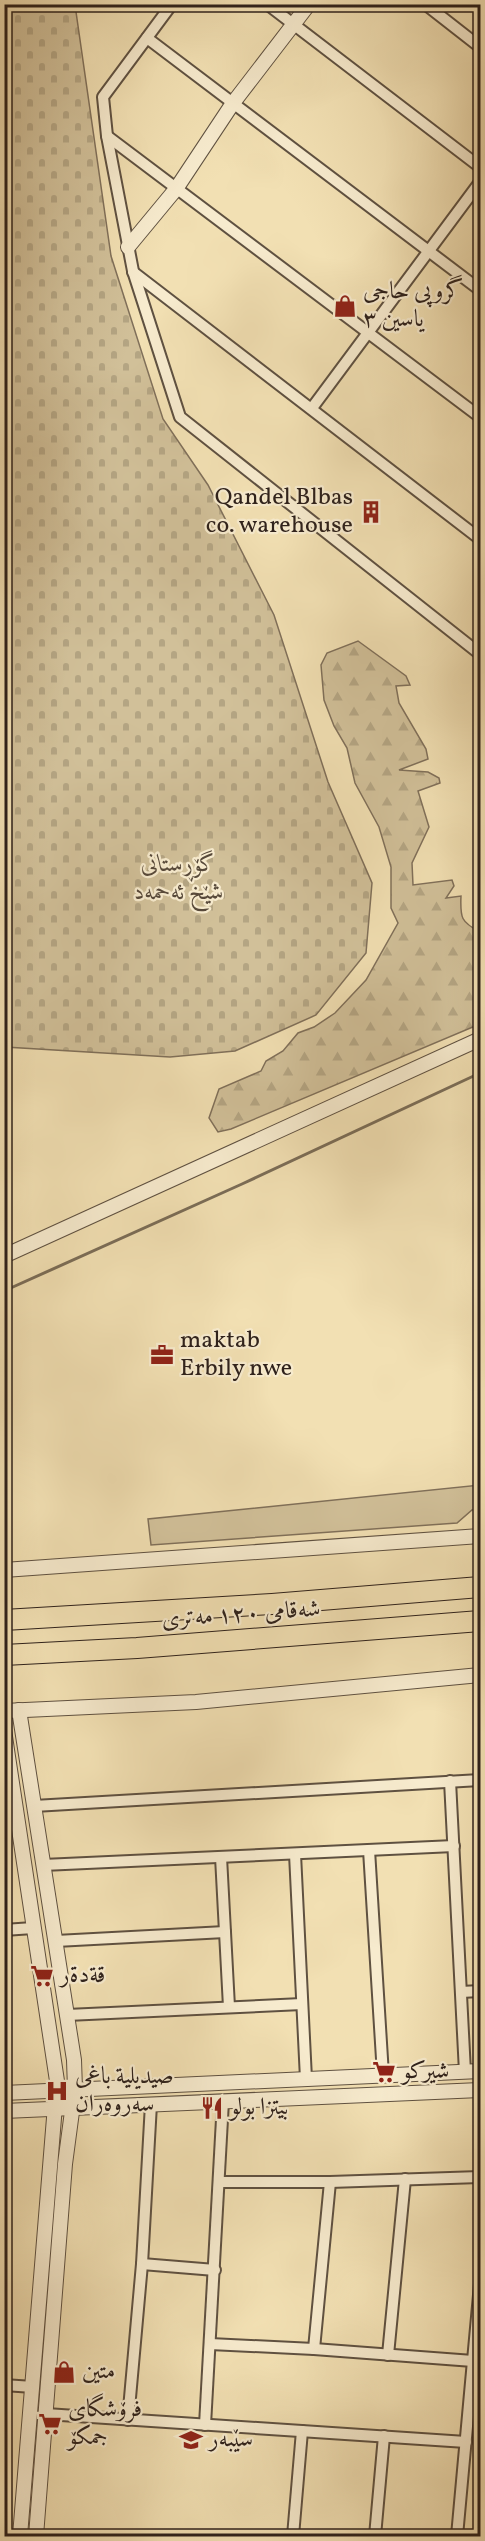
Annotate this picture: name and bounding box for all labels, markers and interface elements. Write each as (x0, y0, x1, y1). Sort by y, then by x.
place label: گروپی حاجی یاسین ٣ (363, 274, 464, 337)
shop icon: گروپی حاجی یاسین ٣ (332, 293, 358, 319)
place label: Qandel Blbas co. warehouse (206, 481, 353, 543)
building icon: Qandel Blbas co. warehouse (358, 499, 384, 525)
park label: گۆڕستانی شێخ ئەحمەد (134, 848, 224, 912)
place label: maktab Erbily nwe (180, 1324, 292, 1386)
office icon: maktab Erbily nwe (149, 1342, 175, 1368)
street label: شەقامی ١٢٠ مەتری (160, 1592, 322, 1638)
place label: قةدةر (58, 1959, 105, 1993)
supermarket icon: قةدةر (29, 1963, 55, 1989)
place label: شيركو (400, 2055, 449, 2089)
supermarket icon: شيركو (371, 2059, 397, 2085)
place label: صيديلیة باغی سەروەران (75, 2060, 174, 2122)
hospital icon: صيديلیة باغی سەروەران (44, 2078, 70, 2104)
place label: بيتزا بولو (228, 2091, 288, 2125)
restaurant icon: بيتزا بولو (199, 2095, 225, 2121)
place label: متین (82, 2355, 115, 2389)
shop icon: متین (51, 2359, 77, 2385)
place label: فرۆشگای جمکۆ (66, 2393, 142, 2455)
supermarket icon: فرۆشگای جمکۆ (37, 2411, 63, 2437)
place label: سێبەر (207, 2423, 253, 2457)
school or university icon: سێبەر (178, 2427, 204, 2453)

